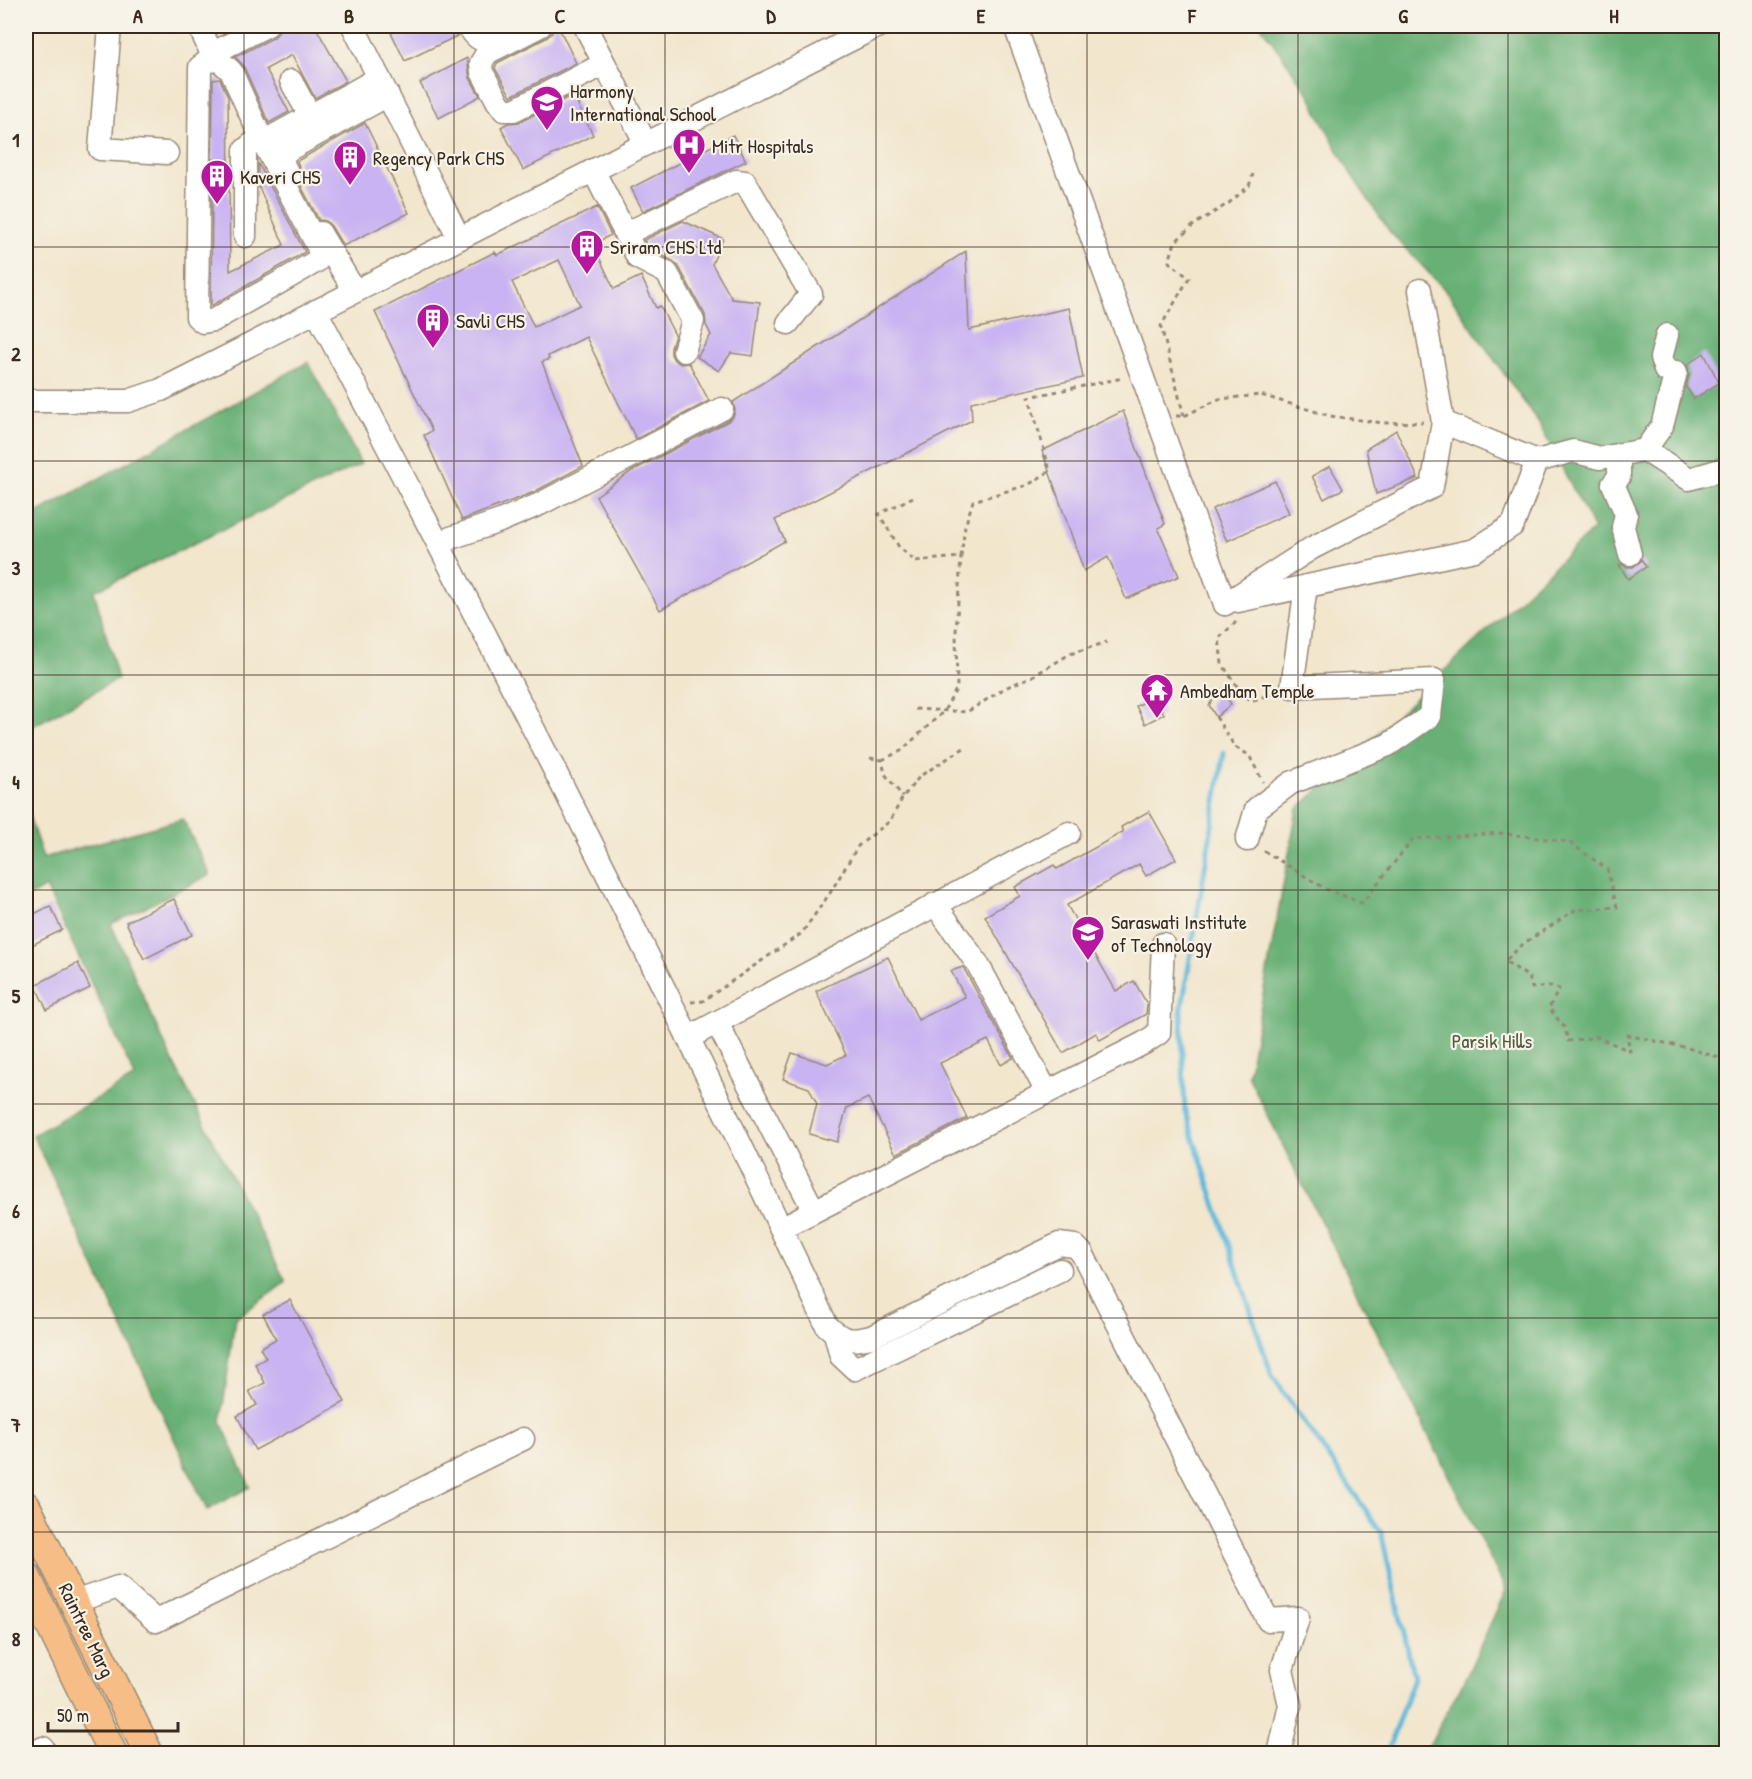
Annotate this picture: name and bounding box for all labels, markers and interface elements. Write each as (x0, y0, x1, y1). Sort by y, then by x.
text: A (133, 2, 143, 29)
text: B (344, 2, 354, 29)
text: C (555, 2, 566, 29)
text: D (766, 2, 776, 29)
text: E (977, 2, 986, 29)
text: F (1187, 2, 1197, 29)
text: G (1398, 2, 1408, 29)
text: H (1609, 2, 1619, 29)
place label: Harmony International School (570, 77, 717, 127)
school or university icon: Harmony International School (529, 84, 565, 131)
text: 1 (12, 126, 20, 153)
hospital icon: Mitr Hospitals (671, 127, 707, 174)
place label: Mitr Hospitals (712, 132, 814, 159)
building icon: Regency Park CHS (332, 139, 368, 186)
place label: Regency Park CHS (373, 144, 504, 171)
building icon: Kaveri CHS (199, 158, 235, 205)
place label: Kaveri CHS (240, 163, 321, 190)
building icon: Sriram CHS Ltd (569, 228, 605, 275)
place label: Sriram CHS Ltd (610, 233, 722, 260)
building icon: Savli CHS (415, 302, 451, 349)
place label: Savli CHS (456, 307, 525, 334)
text: 2 (11, 340, 21, 367)
text: 3 (12, 554, 21, 581)
temple icon: Ambedham Temple (1139, 672, 1175, 719)
place label: Ambedham Temple (1180, 677, 1315, 704)
text: 4 (12, 768, 20, 795)
place label: Saraswati Institute of Technology (1111, 908, 1247, 958)
school or university icon: Saraswati Institute of Technology (1070, 914, 1106, 961)
text: 5 (12, 982, 21, 1009)
park label: Parsik Hills (1452, 1027, 1532, 1054)
text: 6 (12, 1197, 20, 1224)
text: 7 (10, 1411, 21, 1438)
street label: Raintree Marg (53, 1578, 122, 1682)
text: 8 (12, 1625, 21, 1652)
scale bar (48, 1695, 178, 1733)
text: 50 m (57, 1703, 89, 1728)

